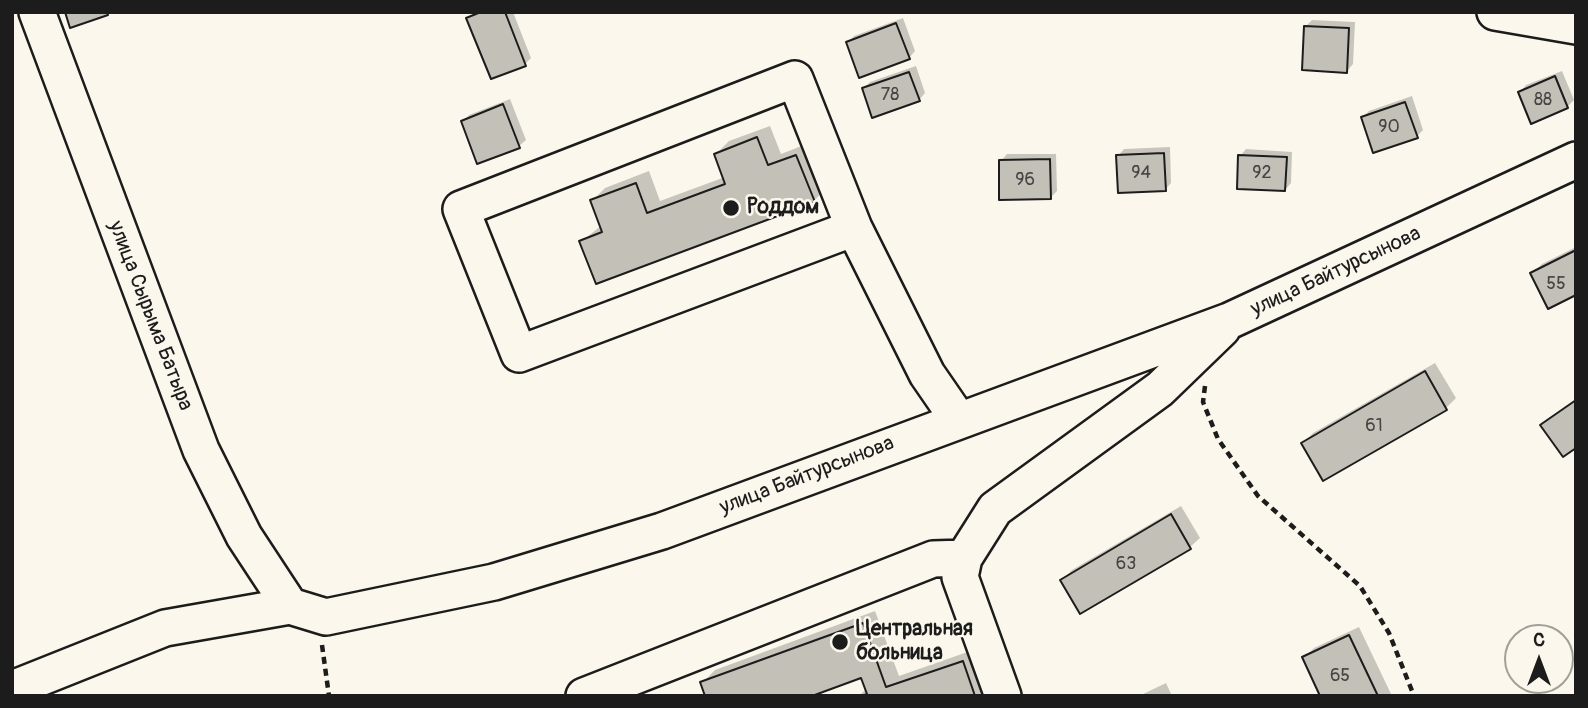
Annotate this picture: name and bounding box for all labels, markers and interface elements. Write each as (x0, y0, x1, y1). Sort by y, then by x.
house number: 78 (881, 84, 899, 106)
house number: 88 (1534, 89, 1552, 111)
house number: 90 (1378, 116, 1400, 138)
house number: 94 (1131, 162, 1151, 184)
house number: 92 (1252, 162, 1272, 184)
house number: 96 (1015, 169, 1035, 191)
place label: Роддом (747, 195, 819, 221)
marker: Роддом (721, 198, 741, 218)
street label: улица Сырыма Батыра (102, 218, 198, 414)
street label: улица Байтурсынова (1247, 222, 1425, 322)
house number: 55 (1546, 273, 1566, 295)
house number: 61 (1365, 415, 1383, 437)
street label: улица Байтурсынова (716, 431, 898, 521)
house number: 63 (1116, 553, 1136, 575)
place label: Центральная больница (856, 617, 973, 667)
north arrow (1504, 624, 1574, 694)
text: С (1533, 628, 1545, 652)
marker: Центральная больница (830, 632, 850, 652)
house number: 65 (1330, 665, 1350, 687)

